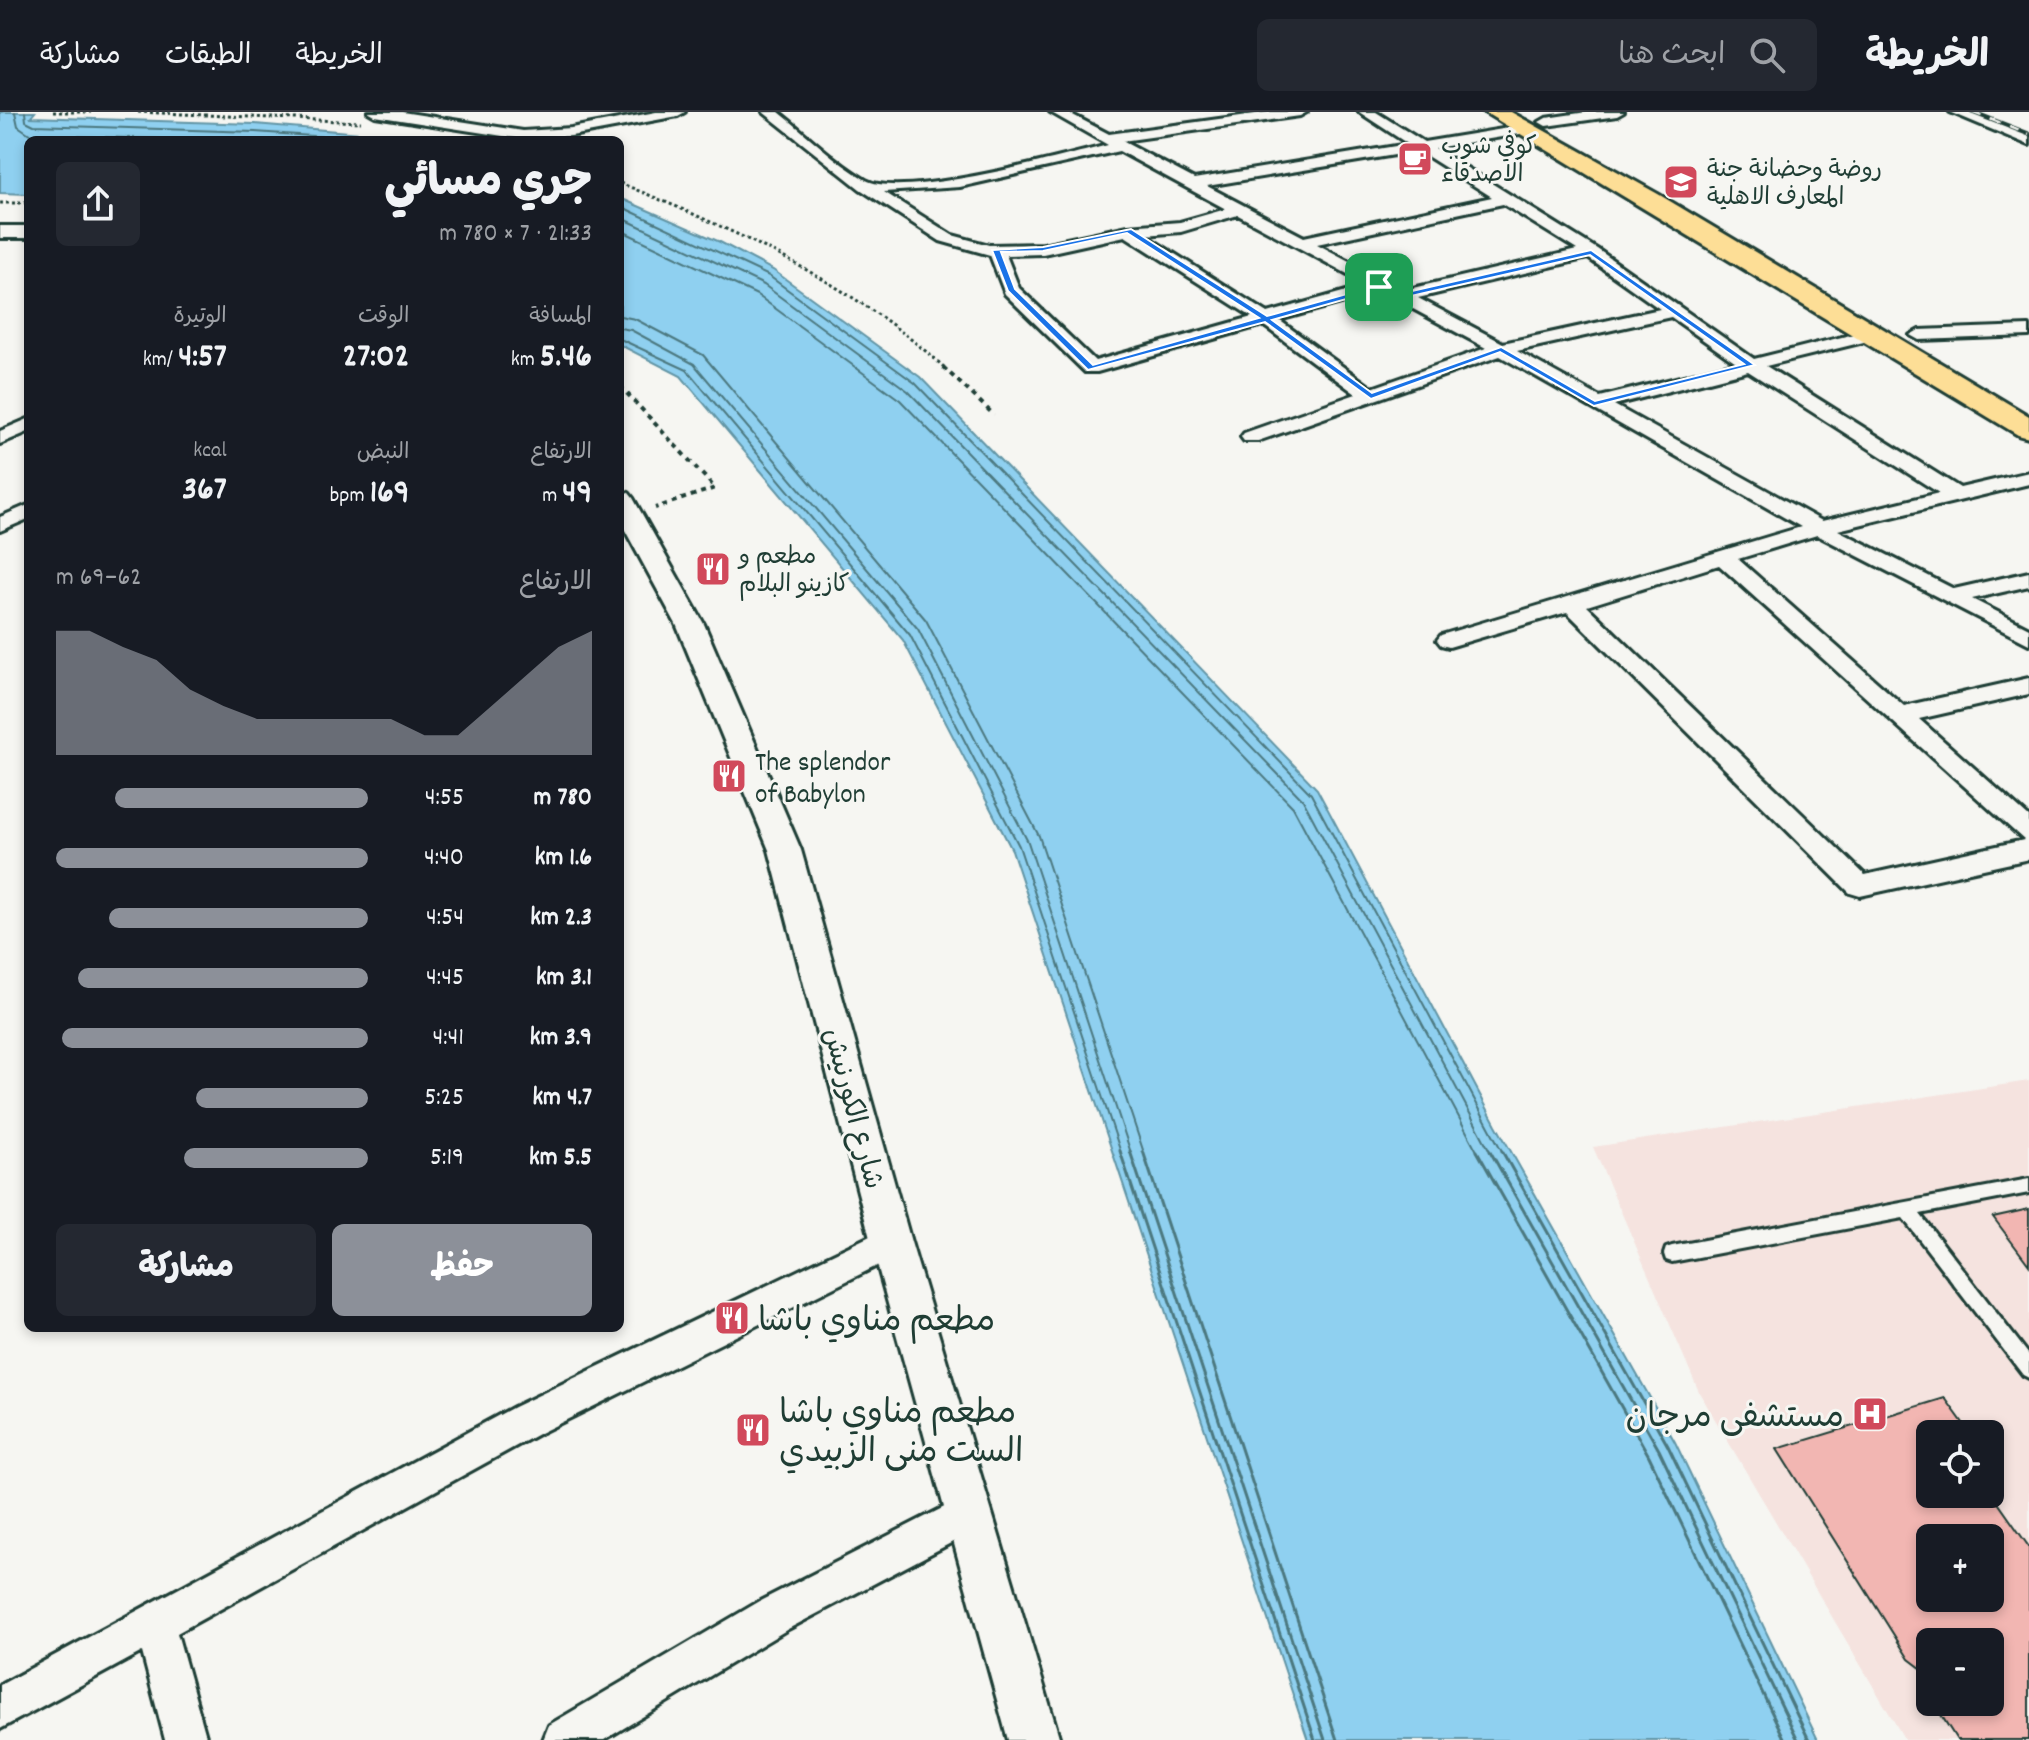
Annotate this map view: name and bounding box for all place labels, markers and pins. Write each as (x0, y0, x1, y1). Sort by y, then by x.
place label: كوفي شوب الاصدقاء (1441, 130, 1537, 193)
cafe icon: كوفي شوب الاصدقاء (1396, 140, 1434, 178)
place label: روضة وحضانة جنة المعارف الاهلية (1707, 154, 1882, 216)
school or university icon: روضة وحضانة جنة المعارف الاهلية (1662, 163, 1700, 201)
pin (1345, 253, 1413, 321)
place label: مطعم و كازينو البلام (737, 541, 850, 603)
restaurant icon: مطعم و كازينو البلام (694, 550, 732, 588)
place label: The splendor of Babylon (755, 745, 891, 817)
restaurant icon: The splendor of Babylon (710, 757, 748, 795)
restaurant icon: مطعم مناوي باشا (713, 1299, 751, 1337)
place label: مطعم مناوي باشا (758, 1299, 995, 1348)
place label: مطعم مناوي باشا الست منى الزبيدي (779, 1391, 1023, 1479)
place label: مستشفى مرجان (1625, 1395, 1844, 1444)
hospital icon: مستشفى مرجان (1851, 1395, 1889, 1433)
restaurant icon: مطعم مناوي باشا الست منى الزبيدي (734, 1411, 772, 1449)

